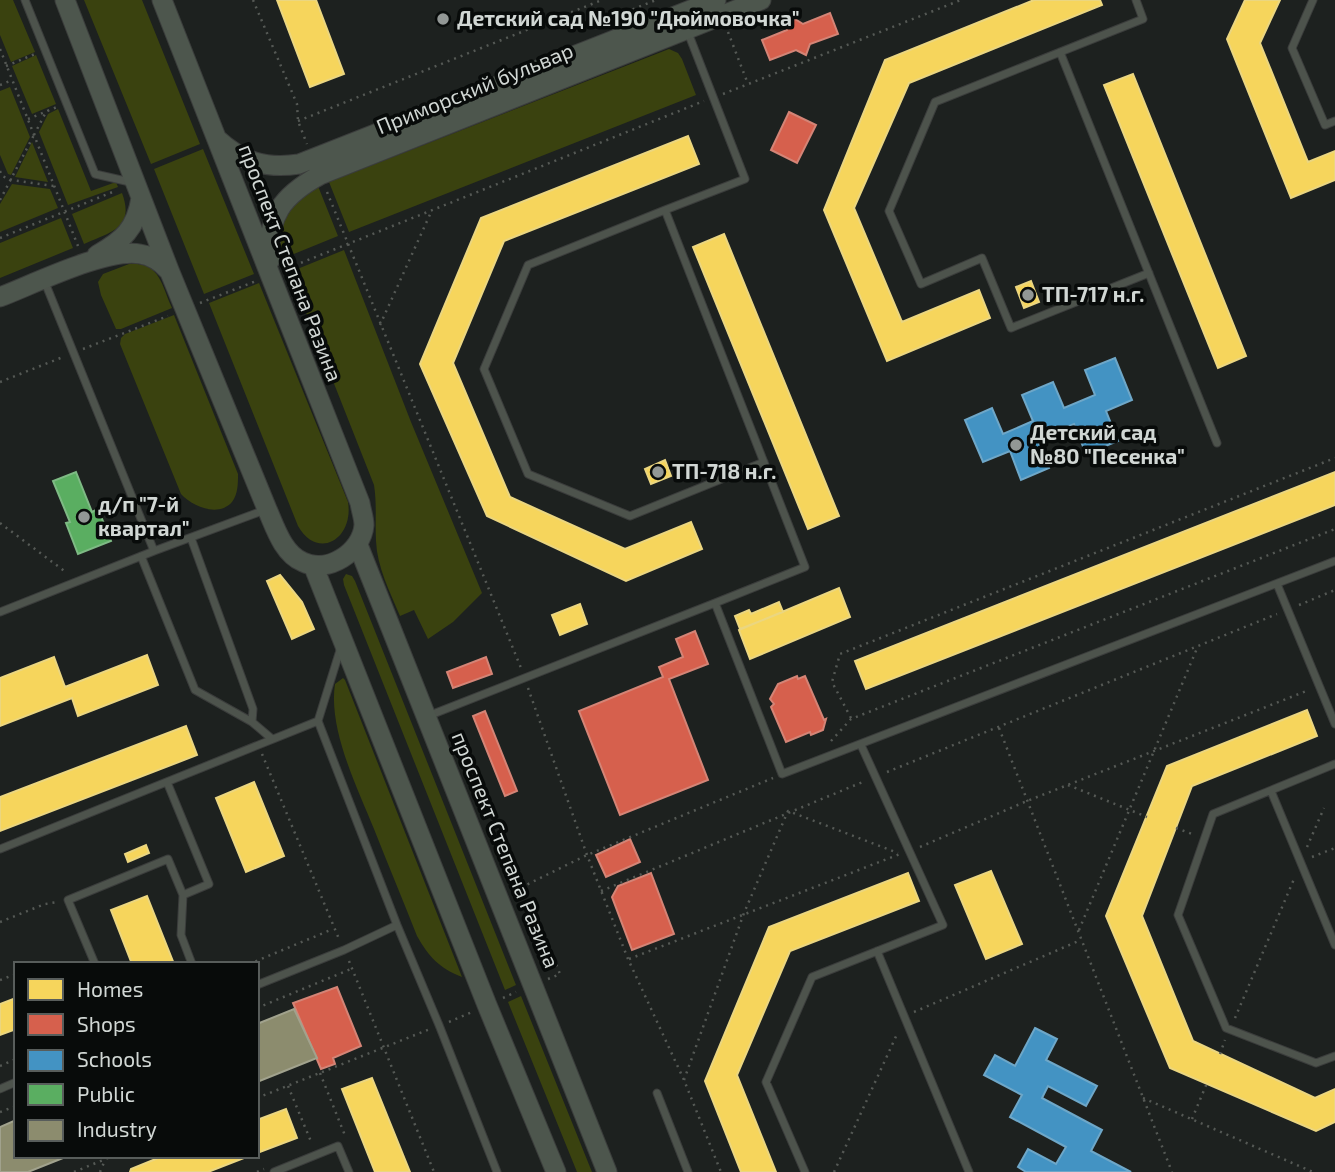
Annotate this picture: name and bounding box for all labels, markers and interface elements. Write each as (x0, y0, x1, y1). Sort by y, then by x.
place label: Детский сад №190 "Дюймовочка" (457, 5, 800, 30)
marker: Детский сад №190 "Дюймовочка" (435, 11, 451, 27)
street label: Приморский бульвар (372, 37, 577, 139)
street label: проспект Степана Разина (235, 140, 348, 385)
place label: ТП-717 н.г. (1042, 281, 1144, 306)
marker: ТП-717 н.г. (1020, 287, 1036, 303)
place label: Детский сад №80 "Песенка" (1030, 419, 1185, 468)
marker: Детский сад №80 "Песенка" (1008, 437, 1024, 453)
place label: ТП-718 н.г. (672, 458, 776, 483)
marker: ТП-718 н.г. (650, 464, 666, 480)
place label: д/п "7-й квартал" (98, 491, 190, 540)
marker: д/п "7-й квартал" (76, 509, 92, 525)
street label: проспект Степана Разина (448, 728, 565, 971)
legend (14, 962, 259, 1158)
text: Homes (77, 976, 143, 1001)
text: Shops (77, 1011, 136, 1036)
text: Schools (77, 1046, 152, 1071)
text: Public (77, 1081, 135, 1106)
text: Industry (77, 1116, 157, 1141)

